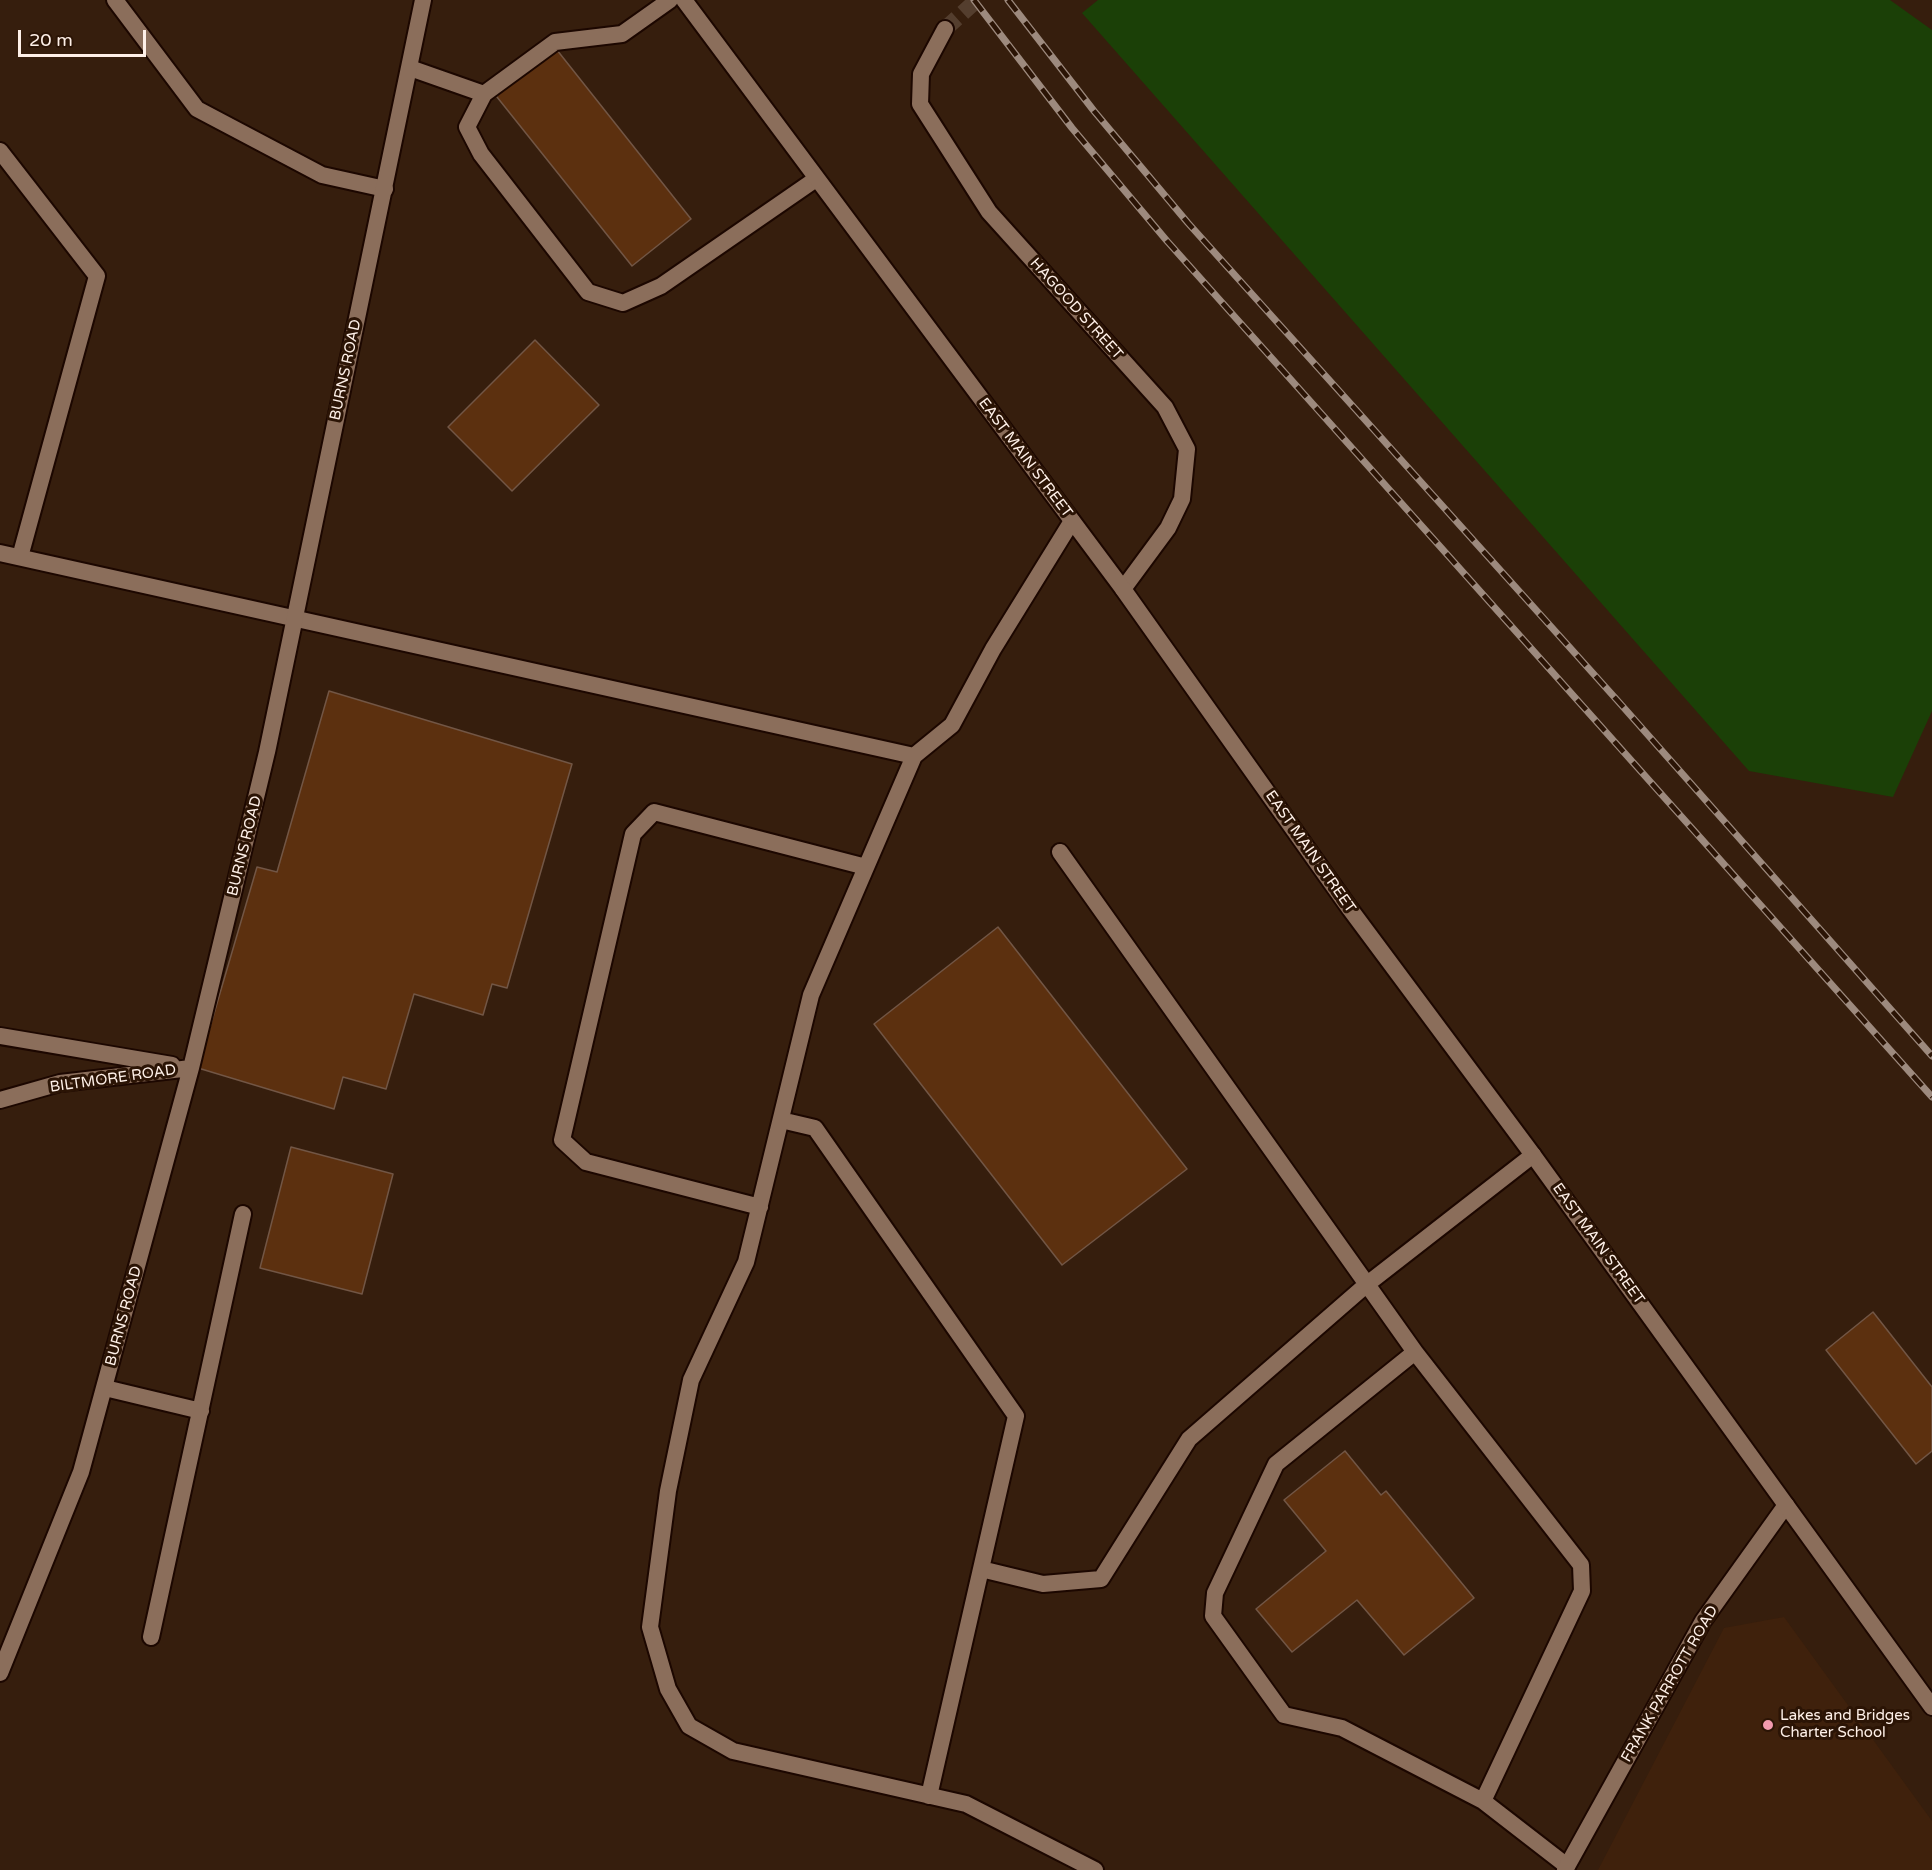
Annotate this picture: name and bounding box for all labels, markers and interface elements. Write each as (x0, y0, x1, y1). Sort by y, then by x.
scale bar (21, 18, 148, 56)
text: 20 m (29, 29, 73, 51)
street label: HAGOOD STREET (1026, 255, 1126, 363)
street label: BURNS ROAD (327, 318, 365, 422)
street label: EAST MAIN STREET (974, 395, 1076, 521)
street label: EAST MAIN STREET (1261, 787, 1359, 917)
street label: BURNS ROAD (224, 794, 266, 898)
street label: BILTMORE ROAD (49, 1061, 177, 1097)
street label: EAST MAIN STREET (1548, 1180, 1648, 1308)
street label: BURNS ROAD (102, 1264, 146, 1368)
street label: FRANK PARROTT ROAD (1618, 1602, 1722, 1766)
place label: Lakes and Bridges Charter School (1780, 1707, 1910, 1742)
marker: Lakes and Bridges Charter School (1761, 1718, 1775, 1732)

